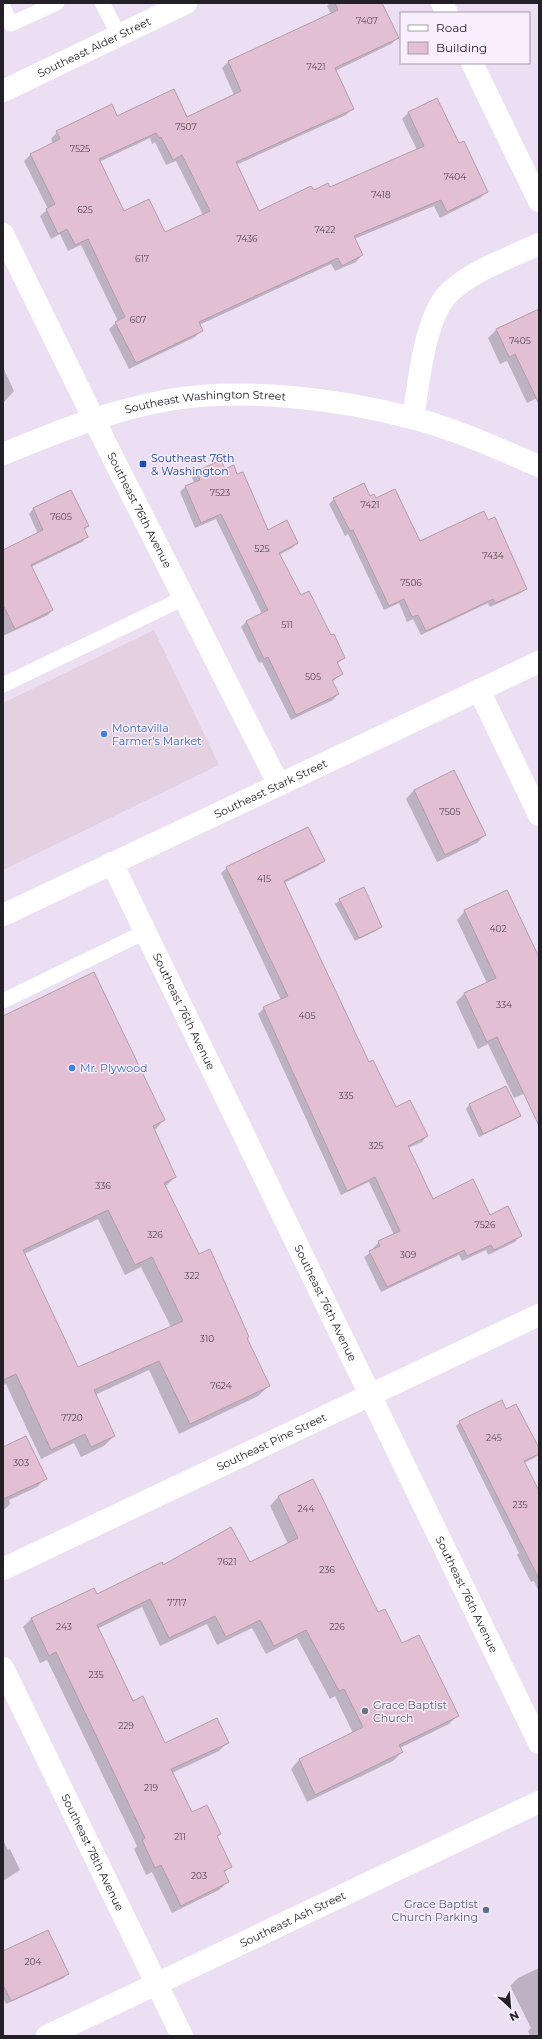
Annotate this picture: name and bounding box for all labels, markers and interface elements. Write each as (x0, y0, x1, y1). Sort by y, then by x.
legend (400, 12, 530, 64)
street label: Southeast Alder Street (35, 14, 154, 80)
house number: 7407 (356, 15, 378, 26)
text: Road (436, 20, 467, 35)
text: Building (436, 40, 487, 55)
house number: 7421 (306, 61, 326, 72)
house number: 7507 (175, 121, 197, 132)
house number: 7525 (70, 143, 90, 154)
house number: 7404 (444, 171, 466, 182)
house number: 7418 (371, 189, 391, 200)
house number: 625 (77, 204, 93, 215)
house number: 7422 (315, 224, 335, 235)
house number: 7436 (236, 233, 258, 244)
house number: 617 (135, 253, 149, 264)
house number: 607 (130, 314, 146, 325)
house number: 7405 (509, 335, 531, 346)
street label: Southeast Washington Street (123, 388, 287, 417)
street label: Southeast 76th Avenue (104, 450, 175, 571)
place label: Southeast 76th & Washington (151, 451, 235, 478)
marker: Southeast 76th & Washington (138, 459, 148, 469)
house number: 7523 (210, 487, 230, 498)
house number: 7421 (360, 499, 380, 510)
house number: 7605 (50, 511, 72, 522)
house number: 525 (254, 543, 270, 554)
house number: 7434 (482, 550, 504, 561)
house number: 7506 (400, 577, 422, 588)
house number: 511 (281, 619, 293, 630)
house number: 505 (305, 671, 321, 682)
place label: Montavilla Farmer's Market (112, 721, 202, 748)
marker: Montavilla Farmer's Market (99, 729, 109, 739)
street label: Southeast Stark Street (212, 756, 330, 821)
house number: 7505 (439, 806, 461, 817)
house number: 415 (257, 873, 271, 884)
house number: 402 (489, 923, 507, 934)
street label: Southeast 76th Avenue (150, 951, 218, 1072)
house number: 334 (496, 999, 512, 1010)
house number: 405 (298, 1010, 316, 1021)
place label: Mr. Plywood (80, 1061, 148, 1075)
marker: Mr. Plywood (67, 1063, 77, 1073)
house number: 335 (338, 1090, 354, 1101)
house number: 325 (368, 1140, 384, 1151)
house number: 336 (95, 1180, 111, 1191)
house number: 7526 (475, 1219, 496, 1230)
house number: 326 (147, 1229, 163, 1240)
street label: Southeast 76th Avenue (291, 1242, 360, 1364)
house number: 309 (400, 1249, 417, 1260)
house number: 322 (184, 1270, 200, 1281)
house number: 310 (200, 1333, 214, 1344)
house number: 7624 (210, 1380, 232, 1391)
street label: Southeast Pine Street (214, 1410, 329, 1474)
house number: 7720 (61, 1412, 83, 1423)
house number: 245 (486, 1432, 502, 1443)
house number: 303 (13, 1457, 29, 1468)
house number: 235 (512, 1499, 528, 1510)
house number: 244 (298, 1503, 314, 1514)
street label: Southeast 76th Avenue (433, 1534, 501, 1655)
house number: 7621 (218, 1556, 236, 1567)
house number: 236 (319, 1564, 335, 1575)
house number: 7717 (167, 1597, 187, 1608)
house number: 243 (56, 1621, 72, 1632)
house number: 226 (329, 1621, 345, 1632)
house number: 235 (88, 1669, 104, 1680)
place label: Grace Baptist Church (373, 1698, 448, 1725)
marker: Grace Baptist Church (360, 1706, 370, 1716)
house number: 229 (118, 1720, 134, 1731)
house number: 219 (144, 1782, 158, 1793)
street label: Southeast 78th Avenue (58, 1792, 127, 1913)
house number: 211 (174, 1831, 186, 1842)
house number: 203 (191, 1870, 207, 1881)
street label: Southeast Ash Street (237, 1888, 348, 1950)
place label: Grace Baptist Church Parking (392, 1897, 479, 1924)
marker: Grace Baptist Church Parking (481, 1905, 491, 1915)
house number: 204 (25, 1956, 42, 1967)
north arrow (490, 1987, 530, 2027)
text: N (507, 2008, 521, 2024)

